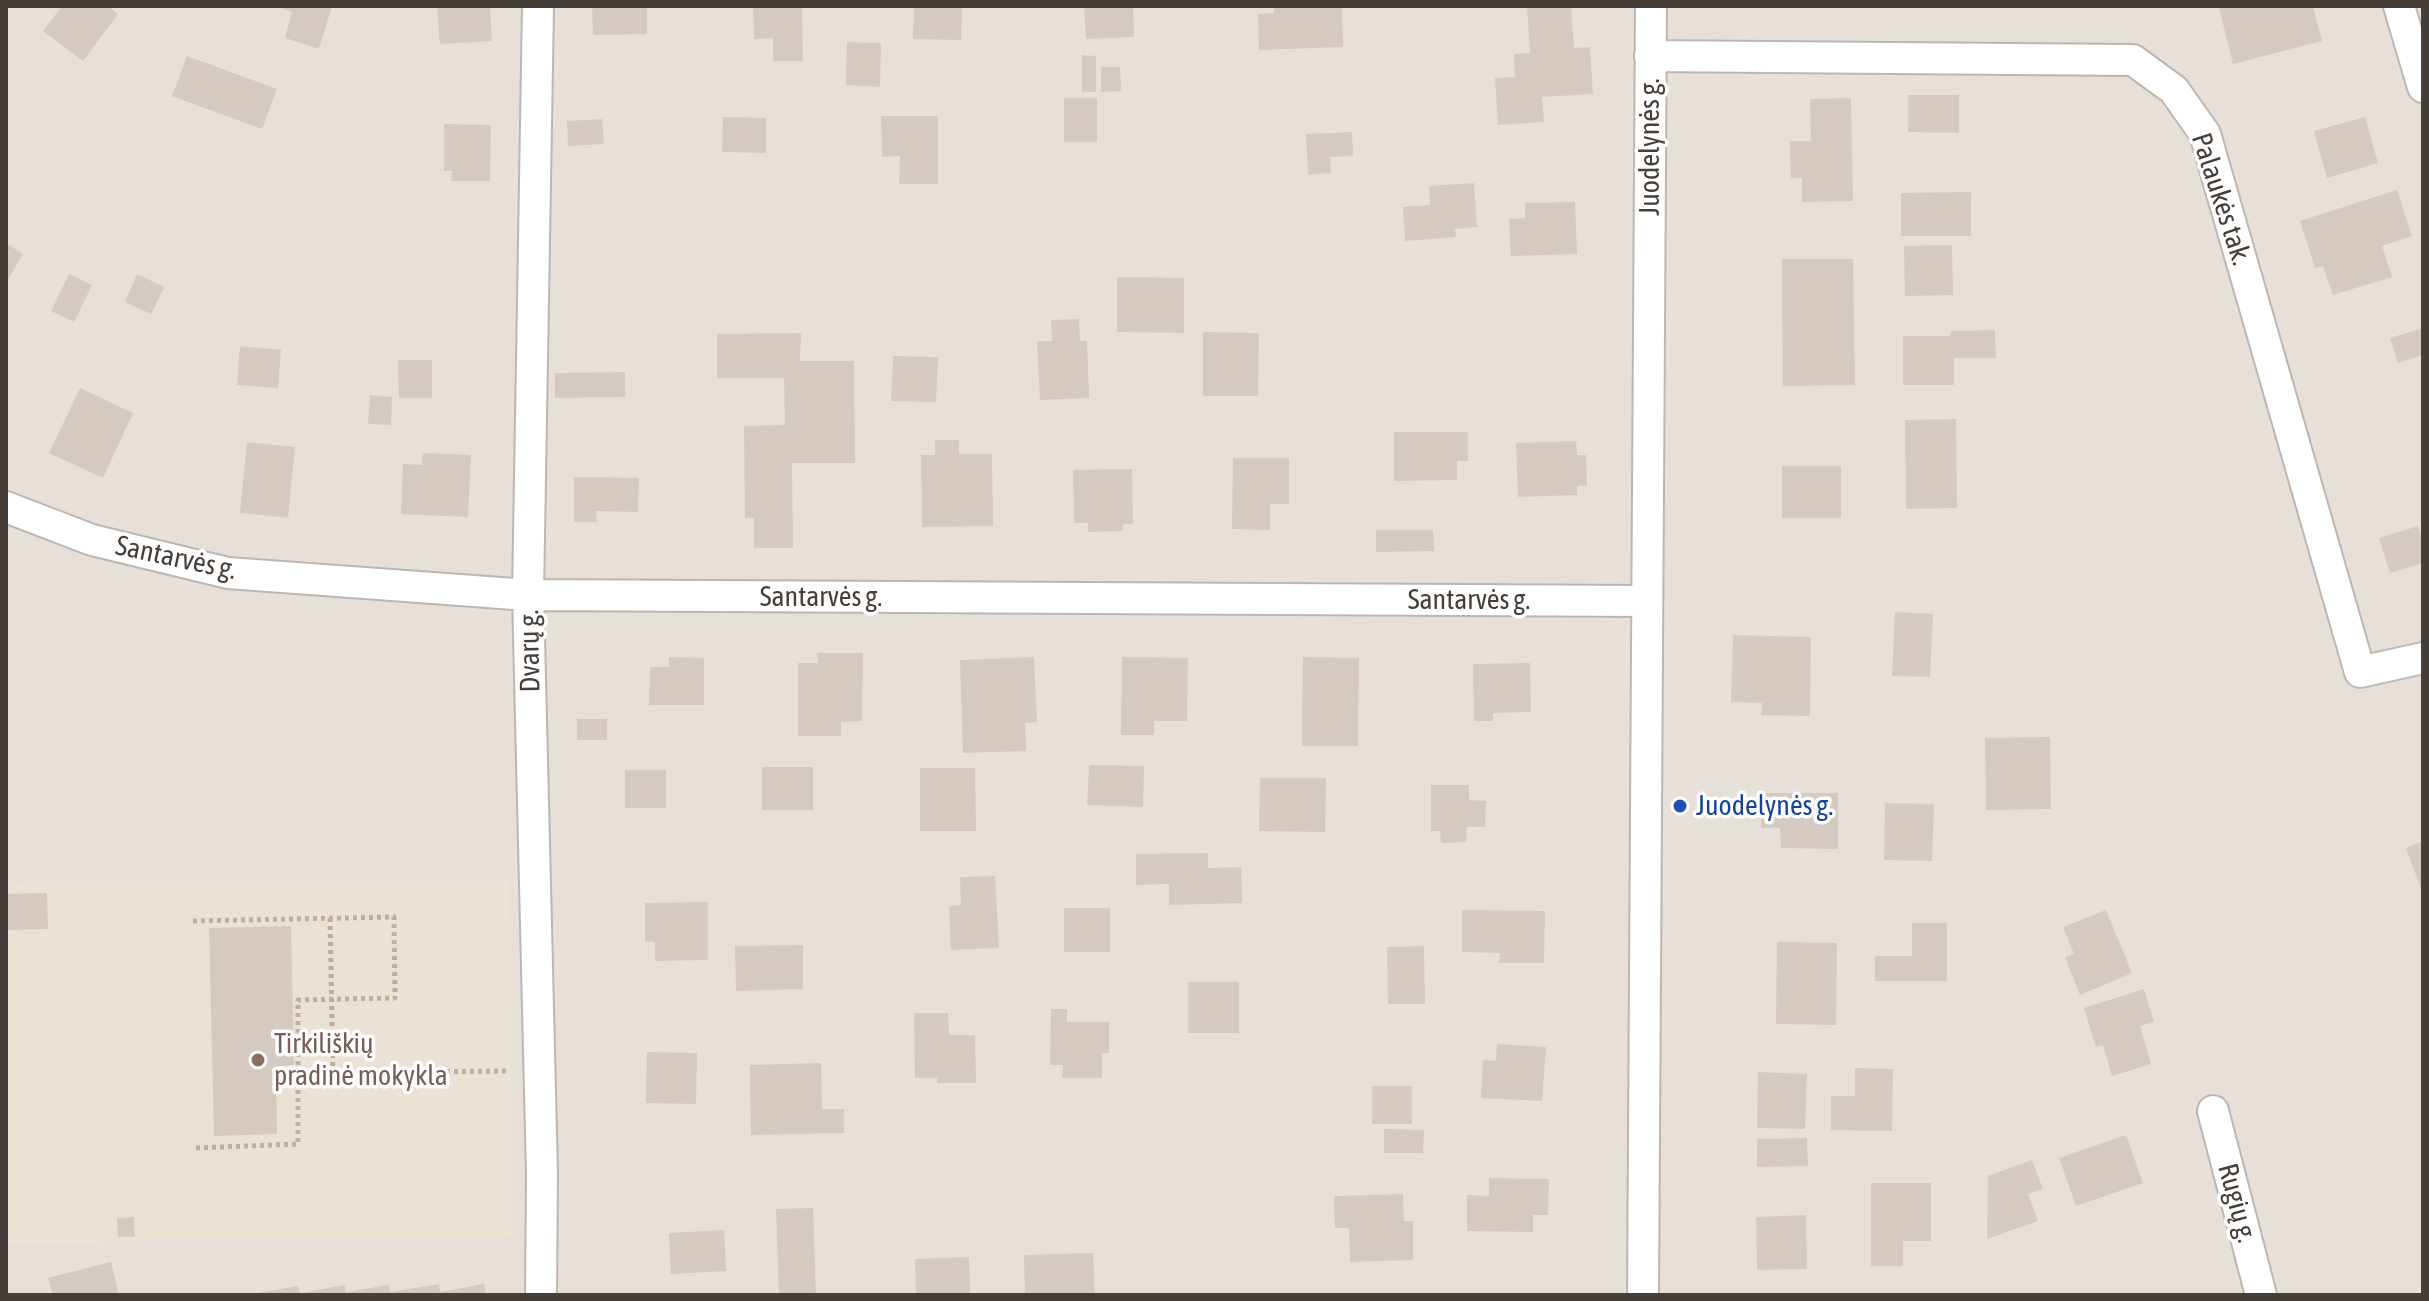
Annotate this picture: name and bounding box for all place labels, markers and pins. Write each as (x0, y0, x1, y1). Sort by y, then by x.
place label: Juodelynės g. (1696, 789, 1833, 823)
marker: Juodelynės g. (1671, 797, 1689, 815)
place label: Tirkiliškių pradinė mokykla (274, 1027, 448, 1093)
marker: Tirkiliškių pradinė mokykla (249, 1051, 267, 1069)

